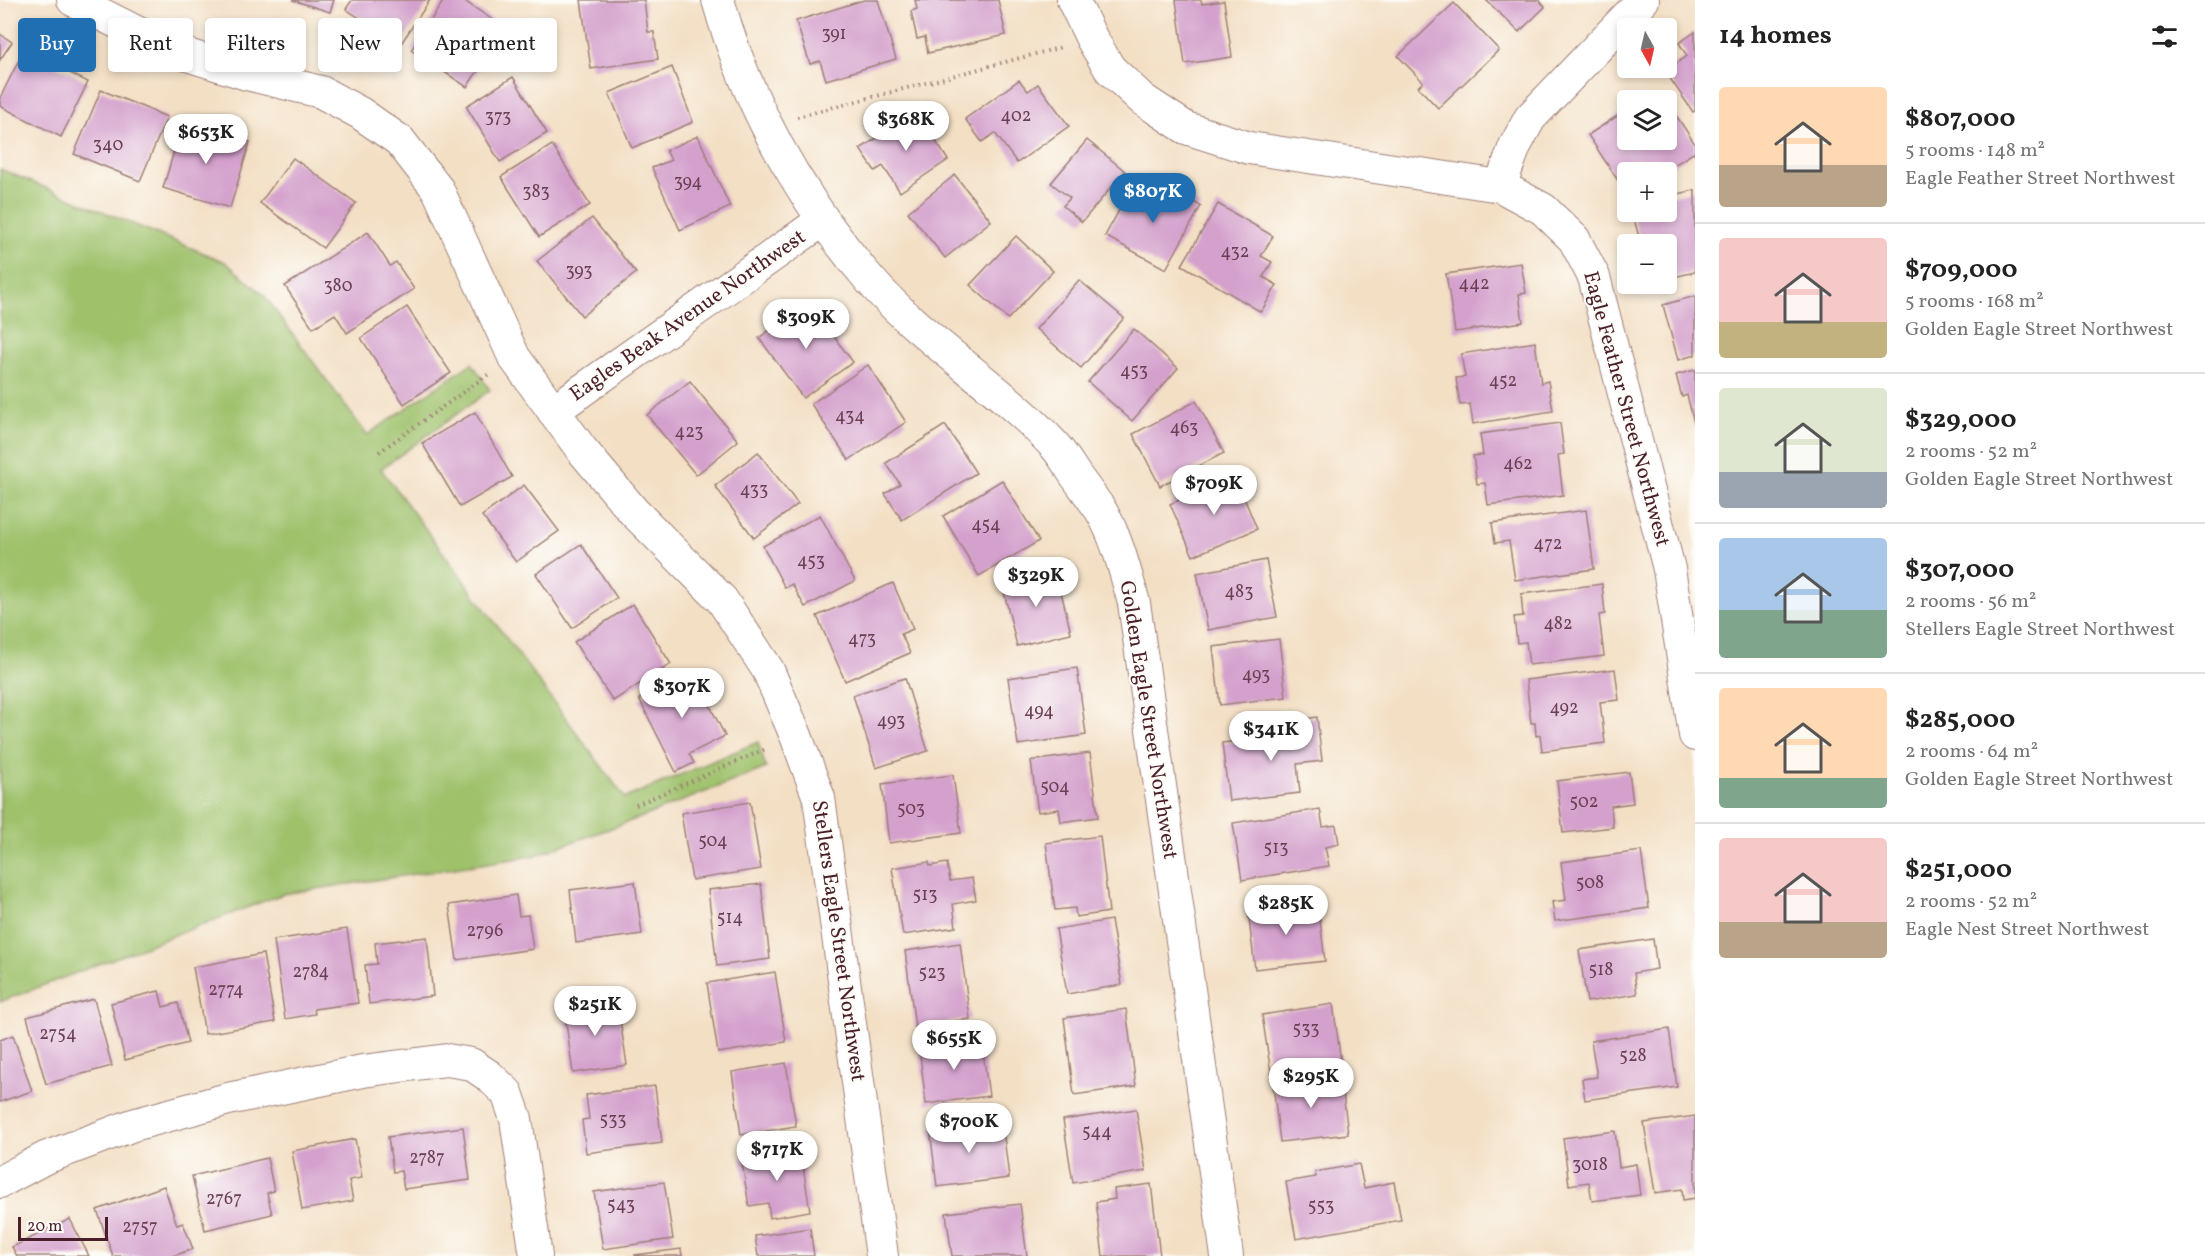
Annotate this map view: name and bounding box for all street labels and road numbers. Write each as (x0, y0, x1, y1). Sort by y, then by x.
street label: Eagles Beak Avenue Northwest (564, 223, 812, 409)
street label: Eagle Feather Street Northwest (1575, 268, 1677, 550)
street label: Golden Eagle Street Northwest (1112, 579, 1184, 861)
street label: Stellers Eagle Street Northwest (804, 799, 872, 1083)

